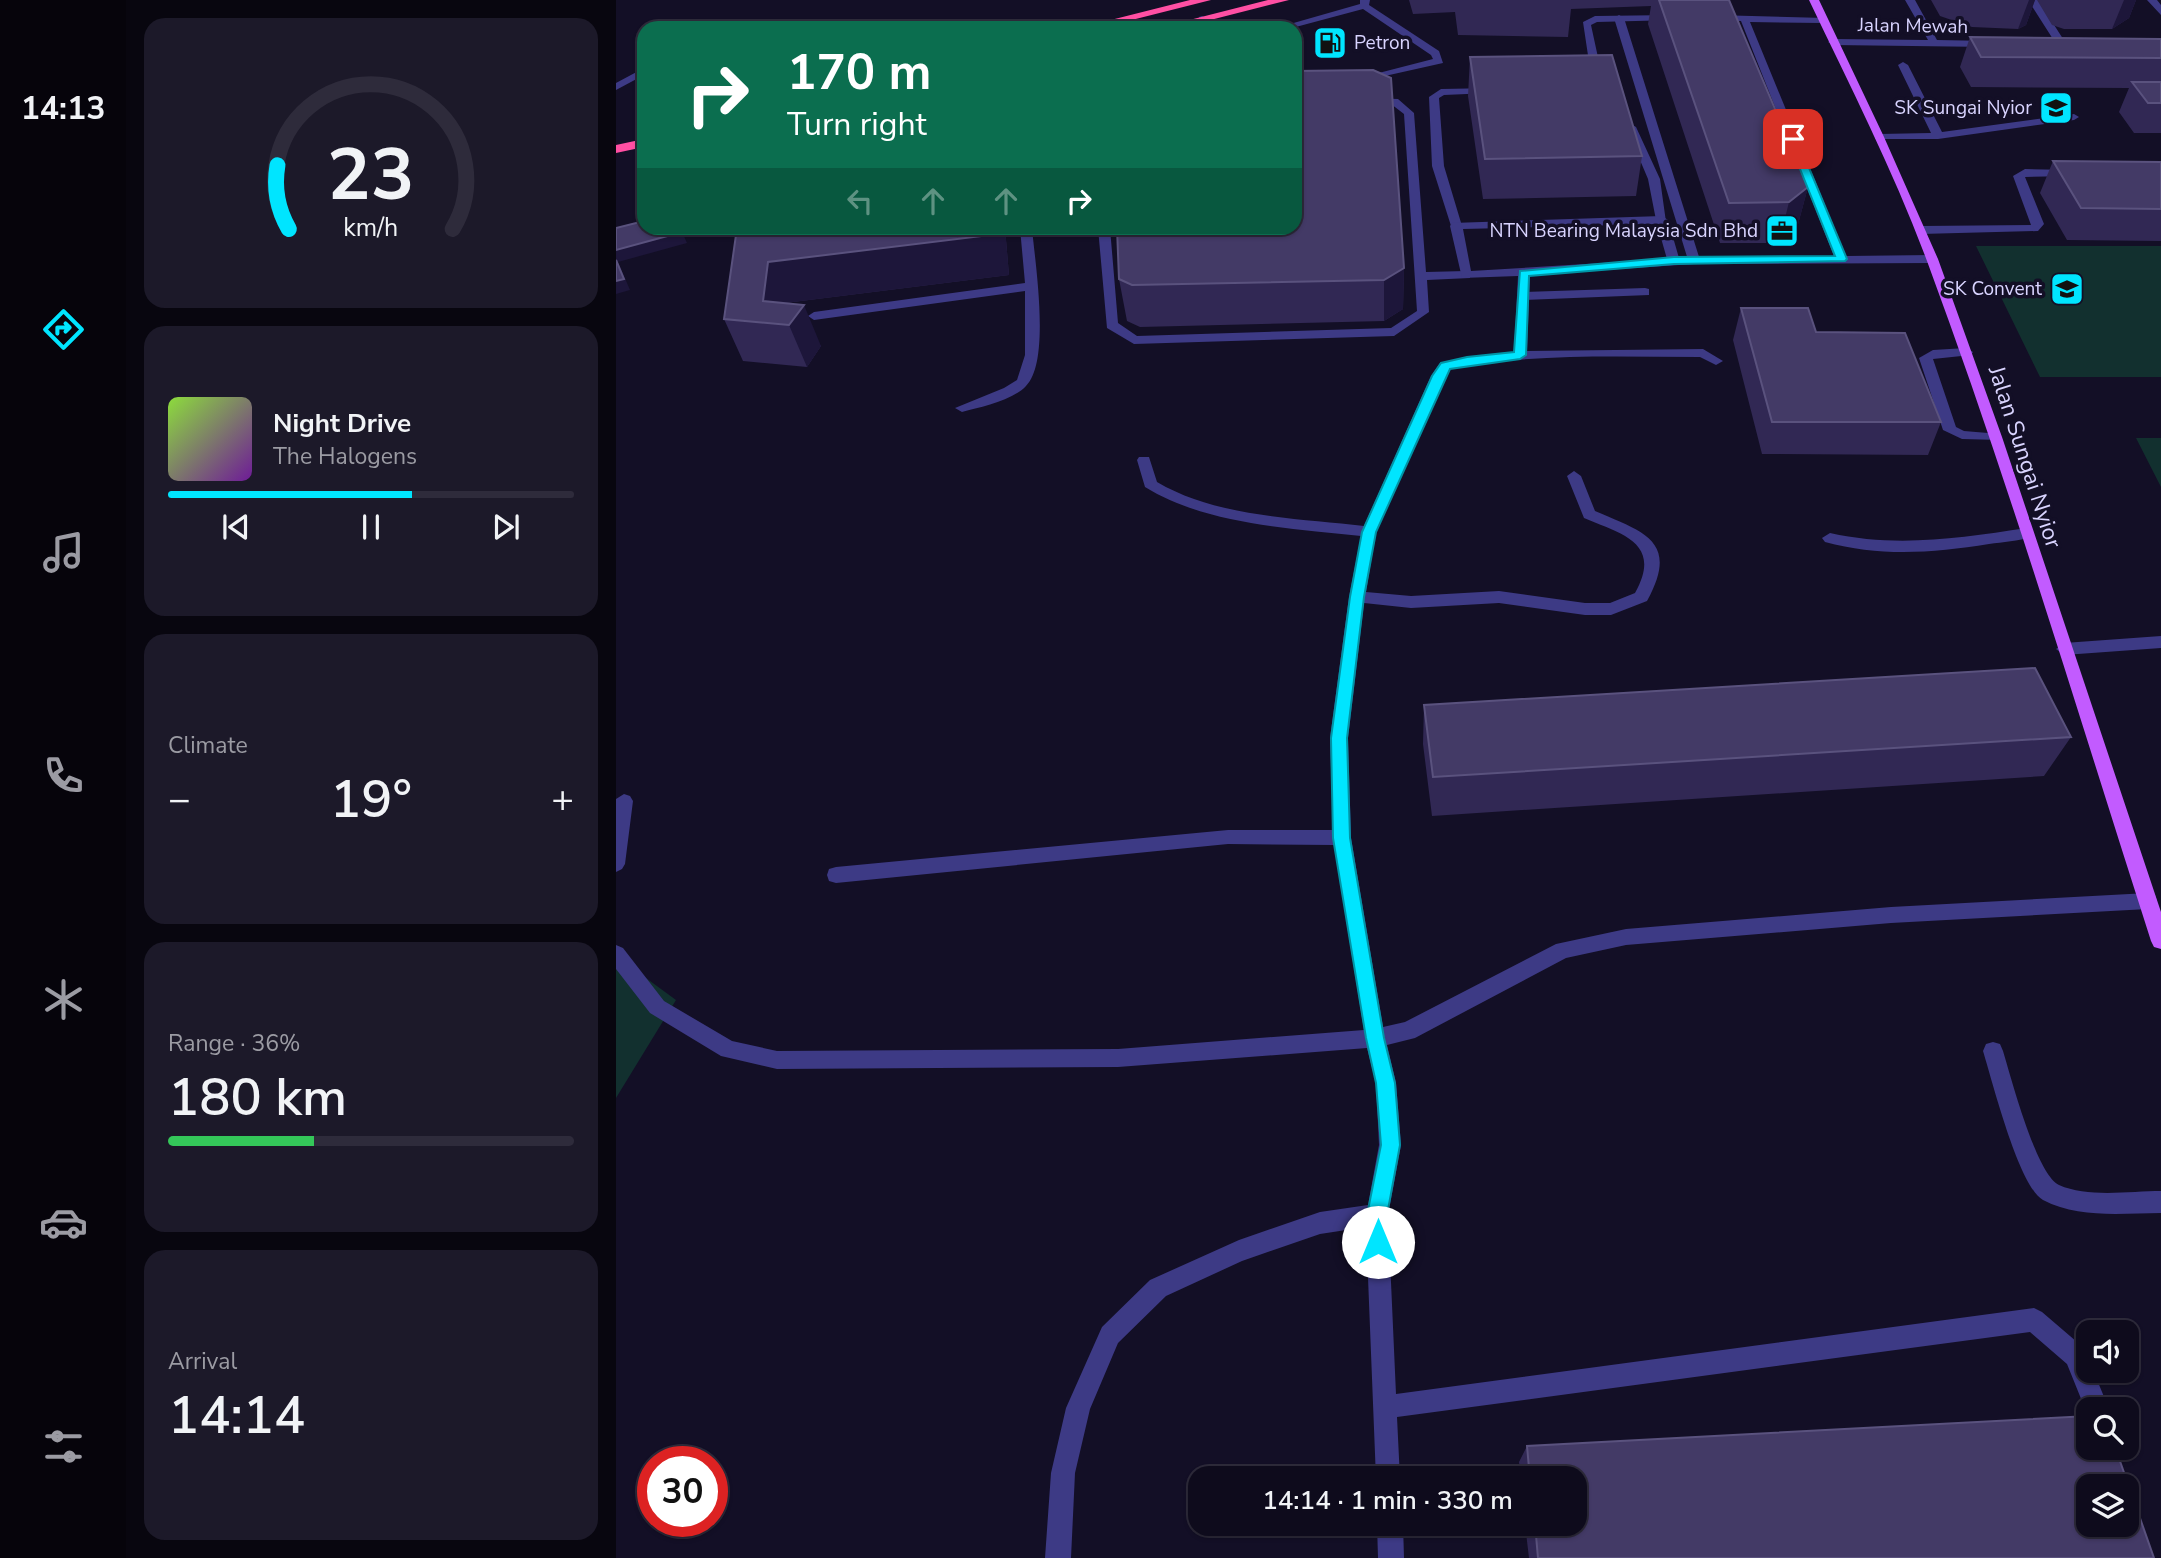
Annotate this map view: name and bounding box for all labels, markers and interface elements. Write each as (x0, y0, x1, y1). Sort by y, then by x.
street label: Jalan Mewah (1857, 12, 1968, 40)
fuel station icon: Petron (1311, 24, 1349, 62)
place label: Petron (1354, 30, 1410, 56)
text: 170 m (787, 39, 931, 106)
icon: right (672, 49, 763, 140)
text: 14:13 (21, 87, 105, 130)
school or university icon: SK Sungai Nyior (2037, 89, 2075, 127)
place label: SK Sungai Nyior (1894, 95, 2032, 121)
text: Turn right (787, 103, 927, 146)
pin (1763, 109, 1823, 169)
icon: arrive (1774, 120, 1812, 158)
text: 23 (327, 125, 415, 225)
icon: left (841, 182, 879, 220)
icon: ahead (914, 182, 952, 220)
icon: ahead (987, 182, 1025, 220)
icon: right (1060, 182, 1098, 220)
text: km/h (343, 211, 399, 245)
office icon: NTN Bearing Malaysia Sdn Bhd (1763, 212, 1801, 250)
place label: NTN Bearing Malaysia Sdn Bhd (1489, 218, 1758, 244)
school or university icon: SK Convent (2048, 270, 2086, 308)
place label: SK Convent (1943, 276, 2042, 302)
icon: directions (39, 305, 88, 354)
street label: Jalan Sungai Nyior (1981, 361, 2069, 553)
text: Night Drive (273, 406, 411, 441)
text: The Halogens (273, 441, 417, 472)
icon: previous (217, 508, 255, 546)
icon: pause (352, 508, 390, 546)
icon: next (487, 508, 525, 546)
icon: music (39, 528, 88, 577)
text: Climate (168, 730, 248, 761)
icon: phone (39, 751, 88, 800)
text: 19° (330, 764, 412, 835)
text: − (168, 774, 191, 825)
text: + (551, 774, 574, 825)
icon: climate (39, 975, 88, 1024)
text: Range · 36% (168, 1028, 300, 1059)
text: 180 km (168, 1062, 347, 1133)
icon: car (39, 1198, 88, 1247)
position arrow (1341, 1205, 1415, 1279)
map controls (2076, 1320, 2139, 1537)
button: sound (2076, 1320, 2139, 1383)
text: Arrival (168, 1346, 237, 1377)
text: 14:14 (168, 1380, 305, 1451)
button: search (2076, 1397, 2139, 1460)
icon: filters (39, 1422, 88, 1471)
speed limit sign: 30 (637, 1446, 728, 1537)
button: layers (2076, 1474, 2139, 1537)
text: 14:14 · 1 min · 330 m (1262, 1483, 1513, 1518)

